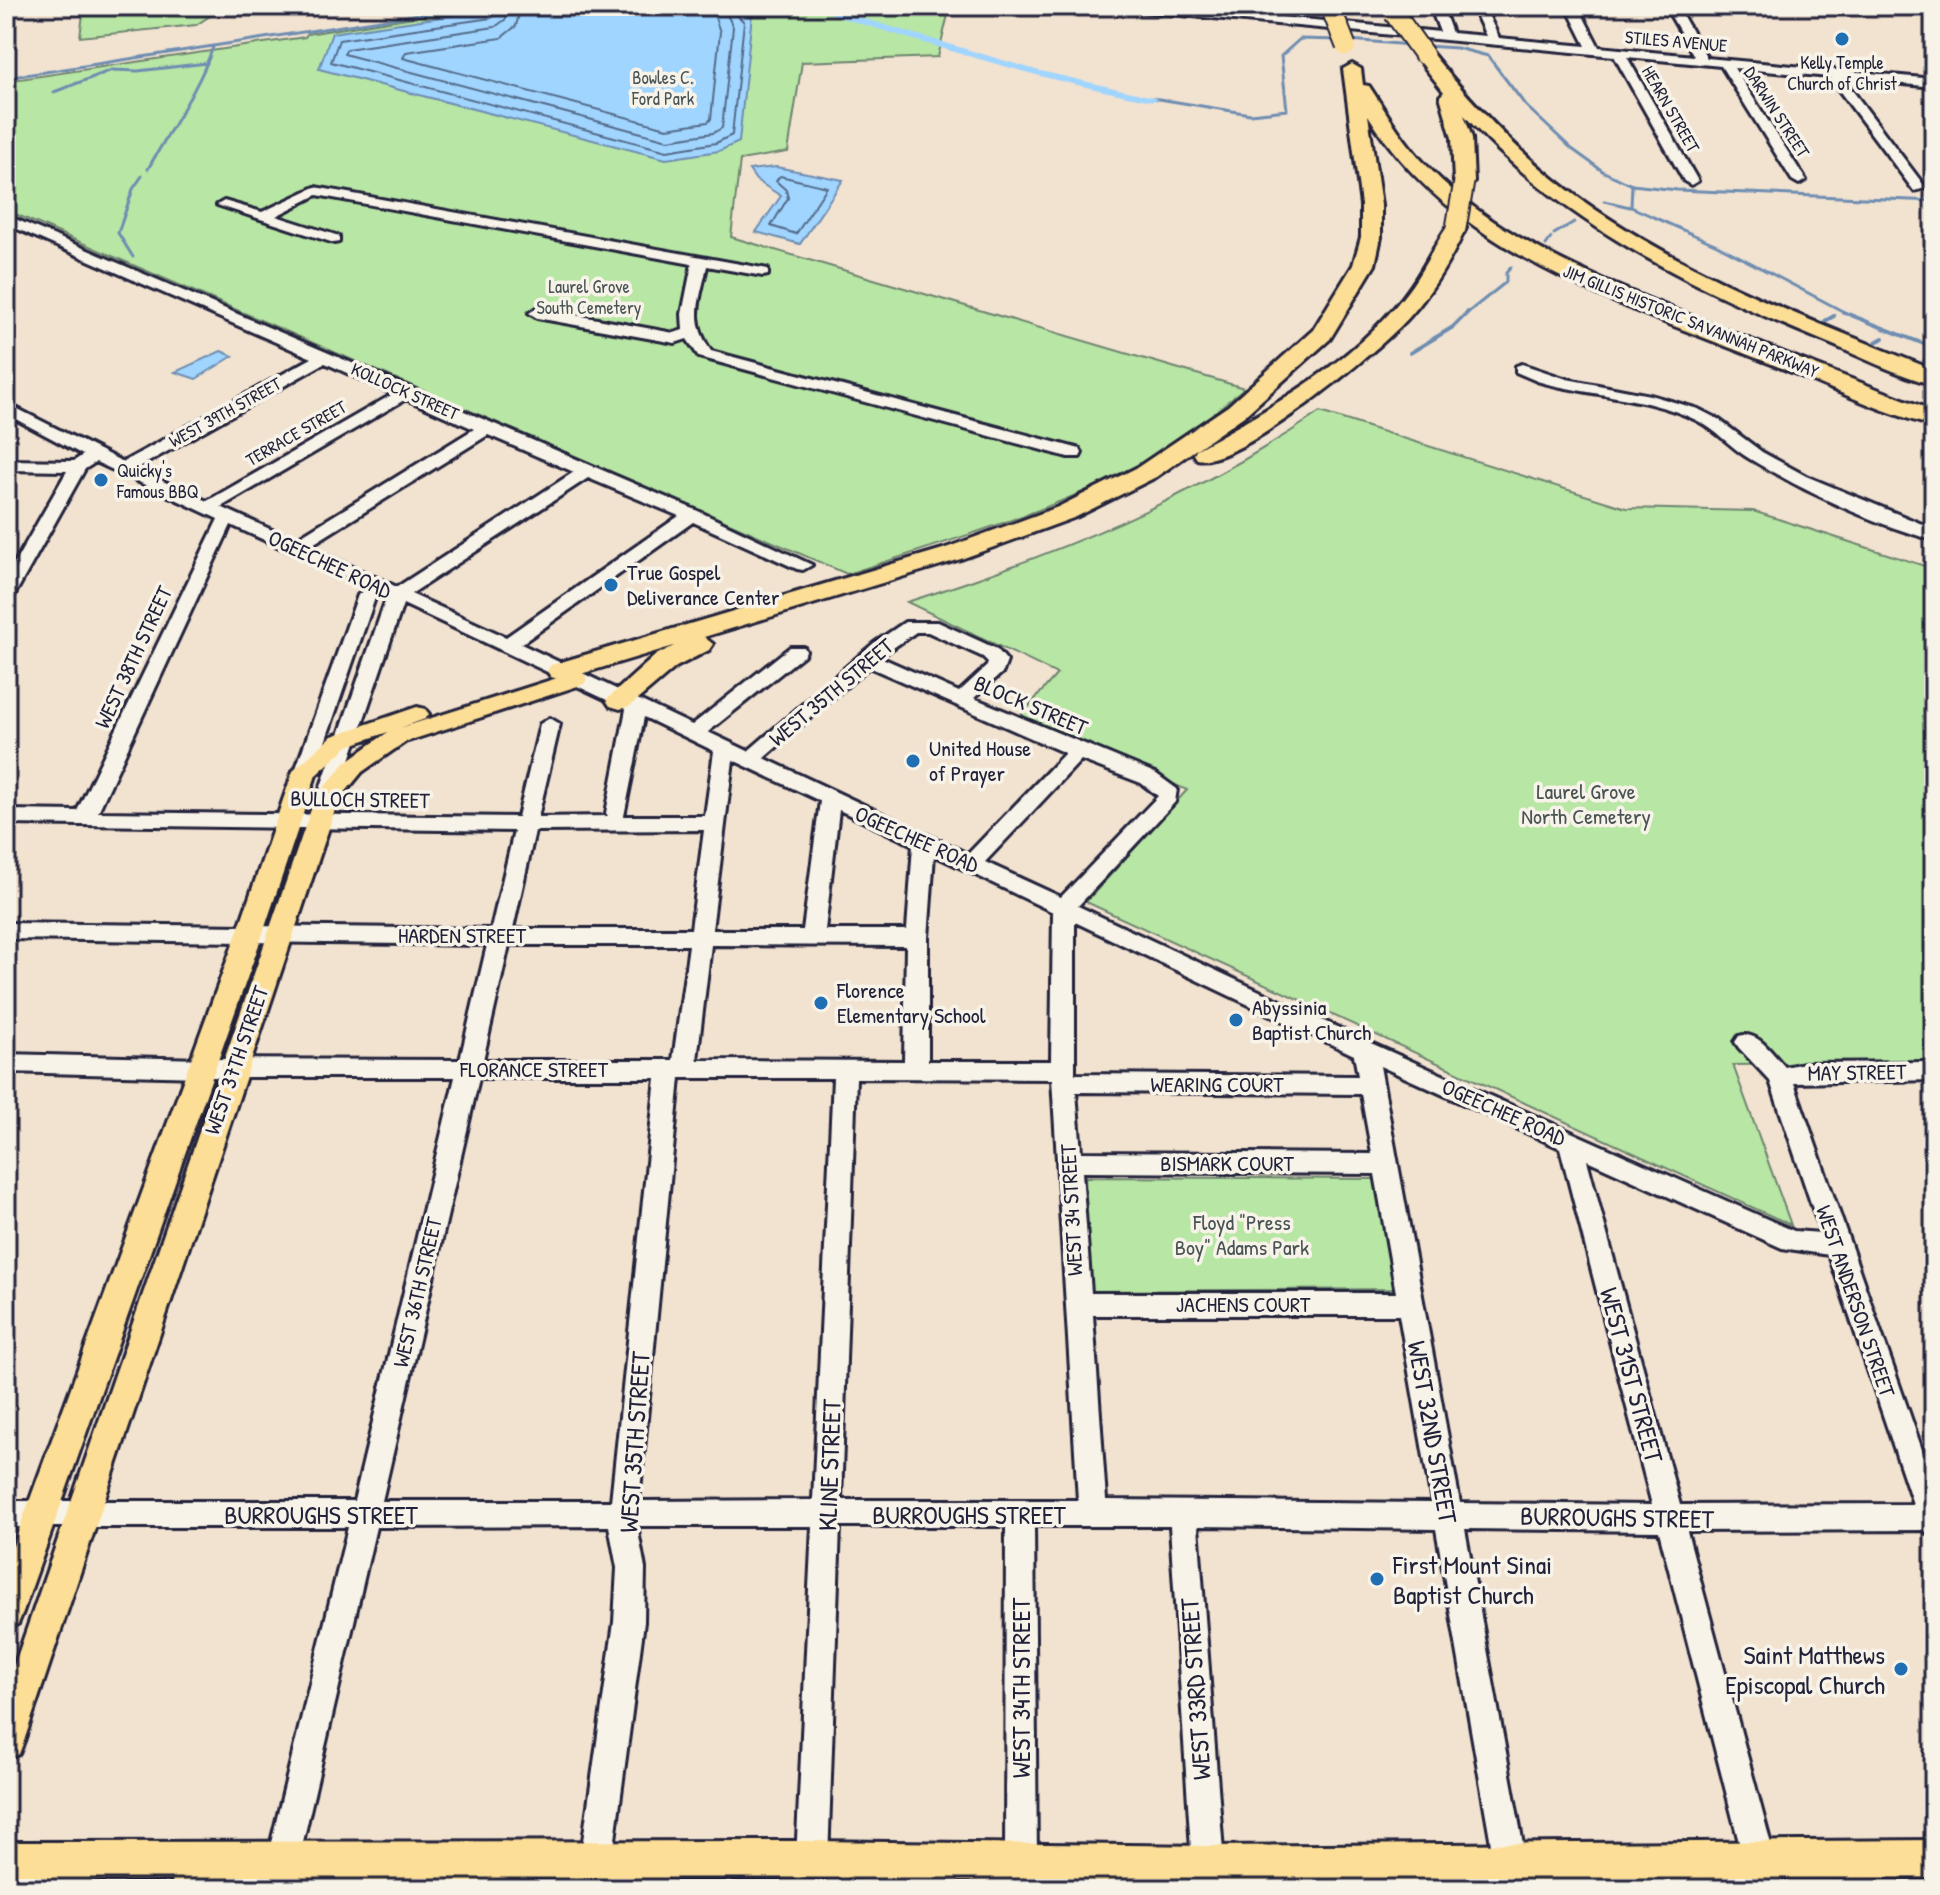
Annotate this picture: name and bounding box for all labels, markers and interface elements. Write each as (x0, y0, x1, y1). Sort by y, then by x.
street label: STILES AVENUE (1624, 24, 1728, 58)
marker: Kelly Temple Church of Christ (1833, 30, 1851, 48)
place label: Kelly Temple Church of Christ (1787, 50, 1898, 96)
street label: HEARN STREET (1636, 61, 1706, 157)
street label: DARWIN STREET (1738, 62, 1816, 163)
park label: Bowles C. Ford Park (631, 65, 695, 111)
street label: JIM GILLIS HISTORIC SAVANNAH PARKWAY (1559, 258, 1823, 384)
park label: Laurel Grove South Cemetery (537, 274, 642, 320)
street label: KOLLOCK STREET (347, 356, 463, 426)
street label: WEST 39TH STREET (164, 371, 286, 453)
street label: TERRACE STREET (241, 394, 352, 472)
place label: Quicky's Famous BBQ (116, 458, 199, 504)
marker: Quicky's Famous BBQ (92, 471, 110, 489)
street label: OGEECHEE ROAD (264, 522, 397, 606)
place label: True Gospel Deliverance Center (627, 557, 780, 612)
marker: True Gospel Deliverance Center (602, 576, 620, 594)
street label: WEST 38TH STREET (87, 580, 179, 733)
street label: WEST 35TH STREET (762, 631, 900, 753)
street label: BLOCK STREET (970, 668, 1093, 743)
place label: United House of Prayer (929, 733, 1031, 788)
marker: United House of Prayer (904, 752, 922, 770)
park label: Laurel Grove North Cemetery (1521, 776, 1651, 831)
street label: BULLOCH STREET (290, 783, 431, 815)
street label: OGEECHEE ROAD (850, 798, 984, 880)
street label: HARDEN STREET (398, 920, 527, 950)
place label: Florence Elementary School (836, 975, 986, 1030)
street label: WEST 37TH STREET (197, 981, 276, 1138)
place label: Abyssinia Baptist Church (1252, 992, 1371, 1047)
marker: Florence Elementary School (812, 994, 830, 1012)
marker: Abyssinia Baptist Church (1227, 1011, 1245, 1029)
street label: FLORANCE STREET (459, 1054, 609, 1084)
street label: MAY STREET (1807, 1056, 1907, 1088)
street label: WEARING COURT (1150, 1069, 1284, 1099)
street label: OGEECHEE ROAD (1437, 1071, 1571, 1153)
street label: WEST 34 STREET (1053, 1143, 1089, 1277)
street label: BISMARK COURT (1160, 1148, 1294, 1178)
street label: WEST ANDERSON STREET (1809, 1201, 1903, 1401)
park label: Floyd "Press Boy" Adams Park (1175, 1207, 1309, 1262)
street label: WEST 36TH STREET (385, 1213, 449, 1370)
street label: WEST 31ST STREET (1592, 1284, 1672, 1467)
street label: JACHENS COURT (1176, 1289, 1311, 1319)
street label: WEST 32ND STREET (1400, 1338, 1466, 1527)
street label: WEST 35TH STREET (610, 1349, 658, 1534)
street label: KLINE STREET (809, 1398, 849, 1531)
street label: BURROUGHS STREET (224, 1497, 419, 1532)
street label: BURROUGHS STREET (872, 1497, 1067, 1532)
street label: BURROUGHS STREET (1520, 1498, 1715, 1536)
place label: First Mount Sinai Baptist Church (1392, 1547, 1552, 1612)
marker: First Mount Sinai Baptist Church (1368, 1570, 1386, 1588)
street label: WEST 33RD STREET (1171, 1596, 1219, 1781)
street label: WEST 34TH STREET (1003, 1597, 1038, 1778)
place label: Saint Matthews Episcopal Church (1725, 1637, 1885, 1702)
marker: Saint Matthews Episcopal Church (1892, 1660, 1910, 1678)

